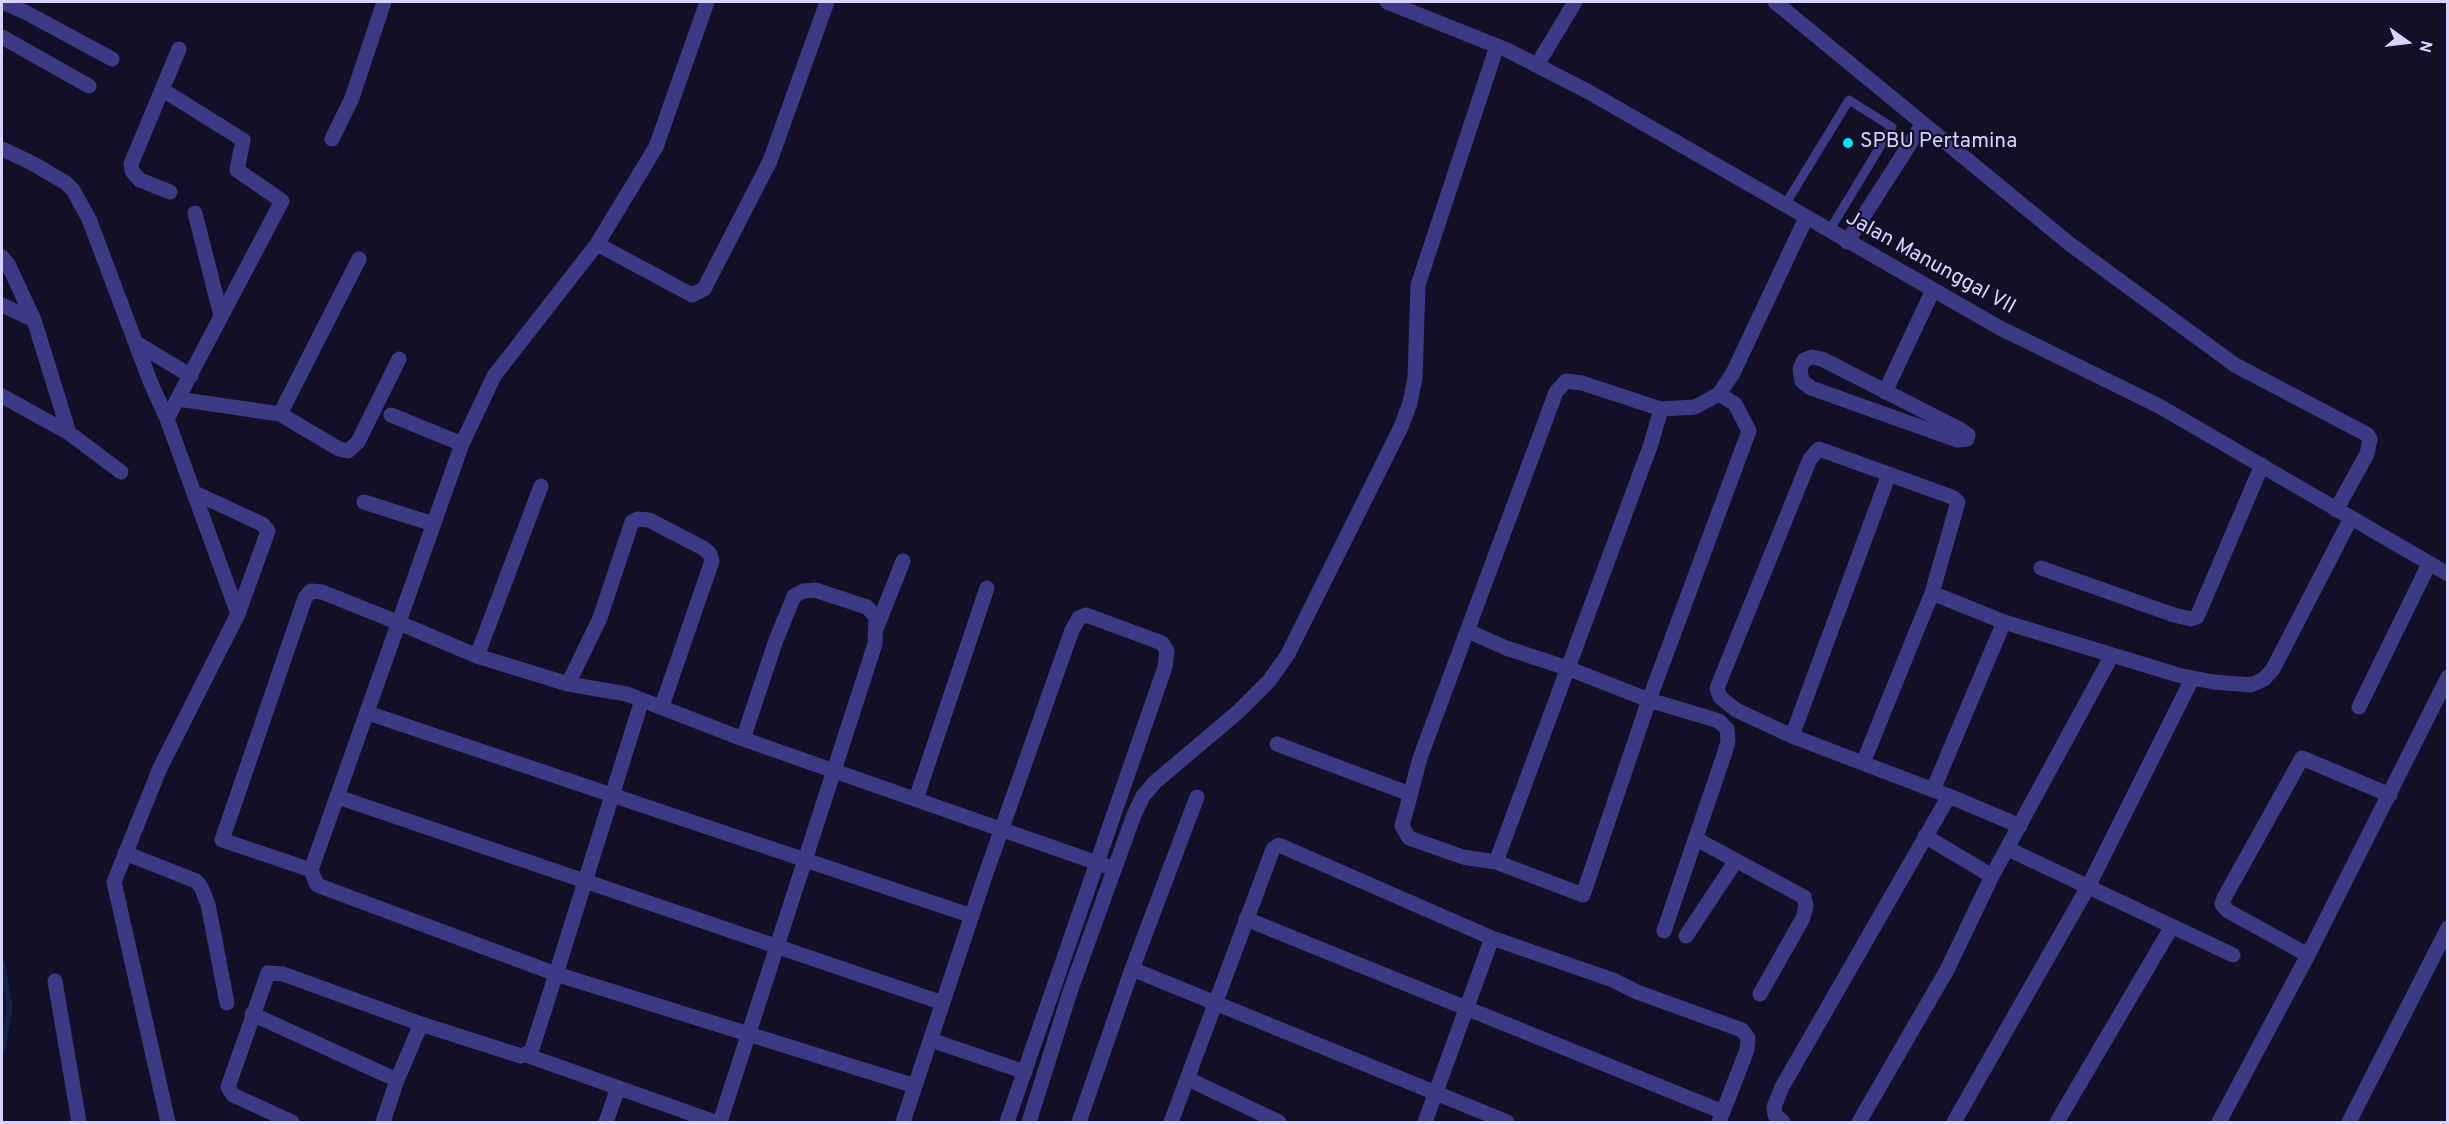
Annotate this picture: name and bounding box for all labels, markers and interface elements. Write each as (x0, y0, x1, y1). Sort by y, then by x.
north arrow (2377, 12, 2437, 72)
text: N (2413, 38, 2436, 54)
place label: SPBU Pertamina (1860, 130, 2017, 156)
marker: SPBU Pertamina (1841, 136, 1855, 150)
street label: Jalan Manunggal VII (1841, 207, 2019, 321)

